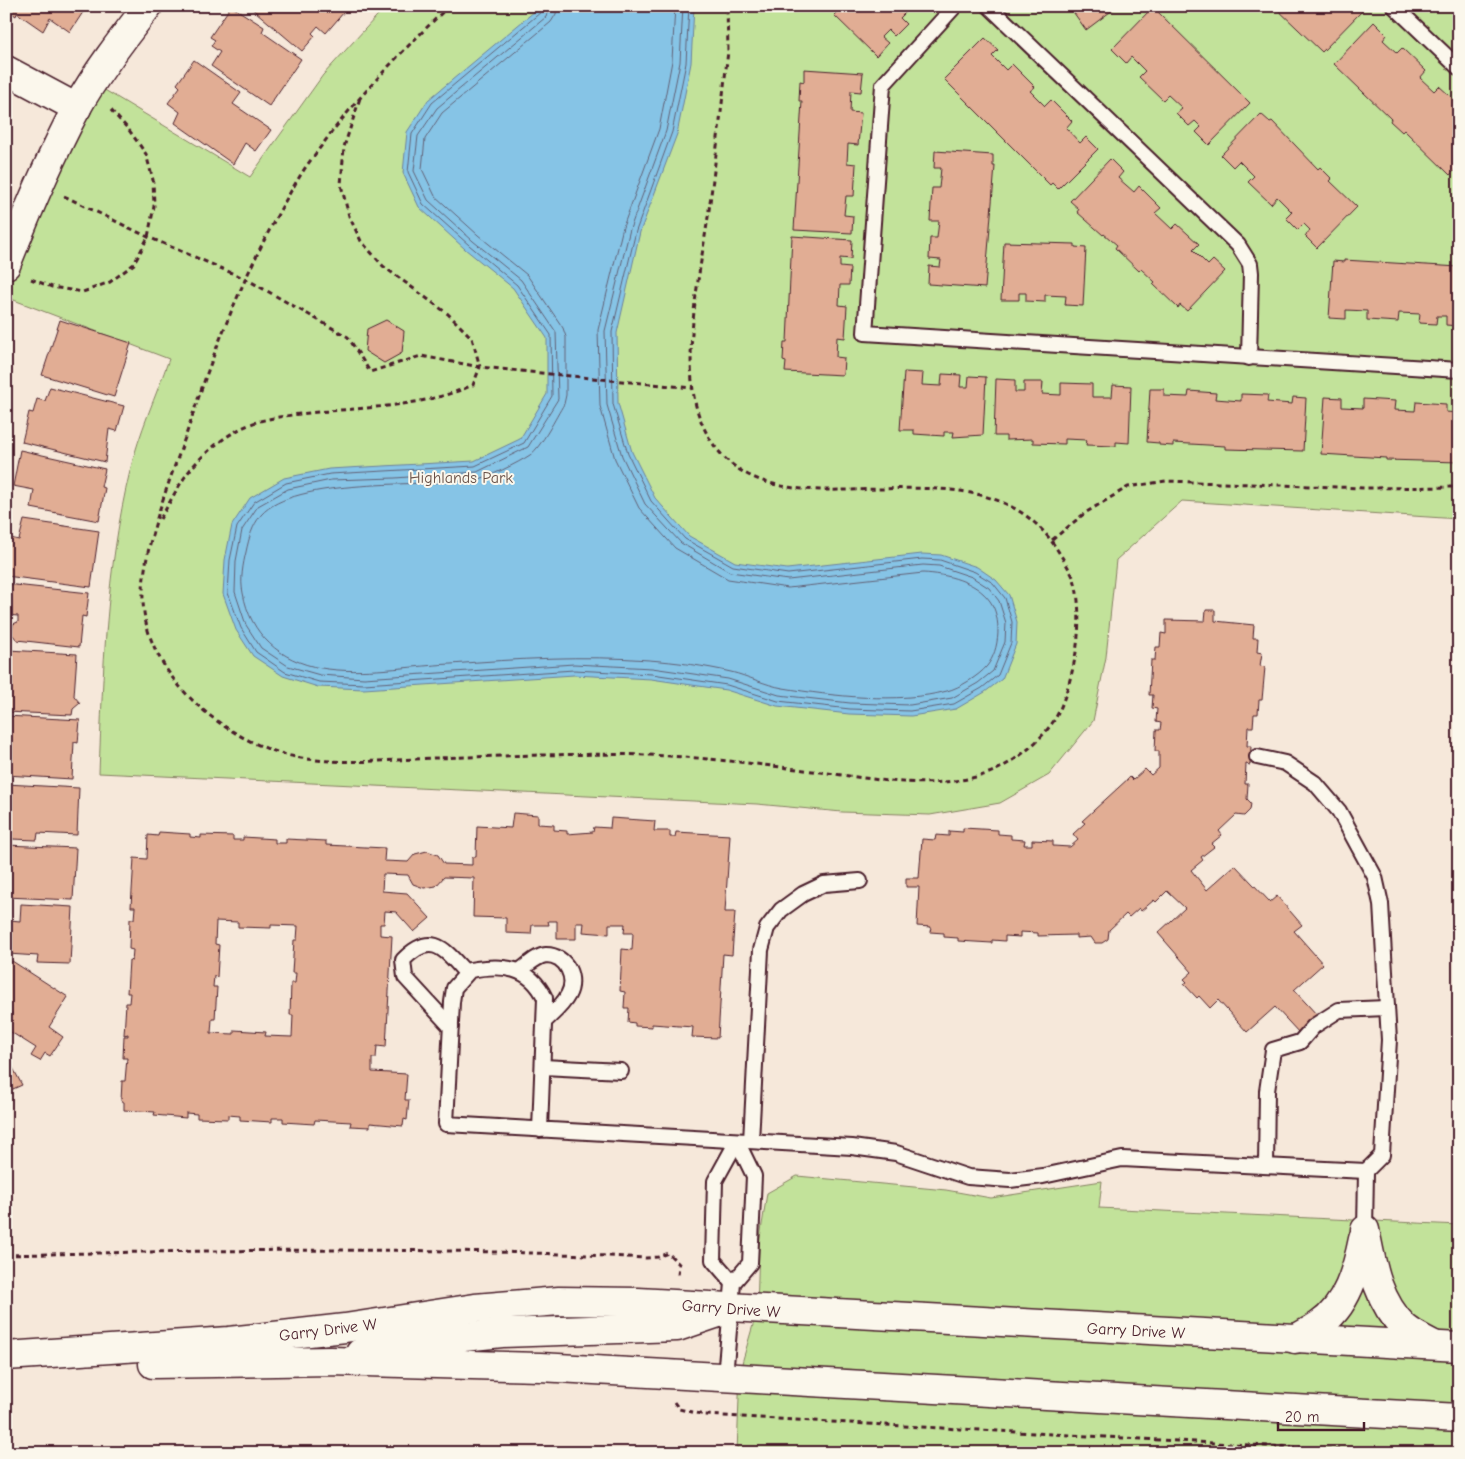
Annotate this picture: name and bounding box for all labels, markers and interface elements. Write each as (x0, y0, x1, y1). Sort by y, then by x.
park label: Highlands Park (409, 469, 513, 487)
street label: Garry Drive W (681, 1297, 781, 1321)
street label: Garry Drive W (278, 1315, 378, 1345)
street label: Garry Drive W (1086, 1319, 1186, 1343)
scale bar (1278, 1399, 1364, 1431)
text: 20 m (1285, 1408, 1319, 1426)

